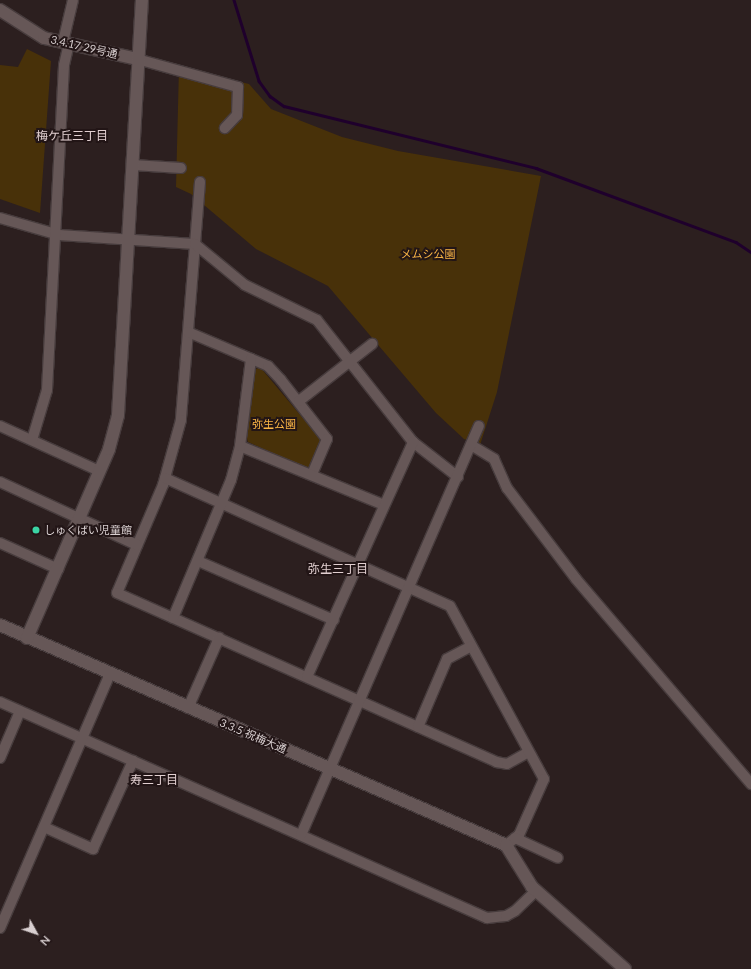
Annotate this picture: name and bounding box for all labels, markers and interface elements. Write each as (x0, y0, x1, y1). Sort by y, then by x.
street label: 3.4.17 29号通 (49, 33, 119, 61)
district label: 梅ケ丘三丁目 (36, 129, 108, 143)
park label: メムシ公園 (401, 247, 455, 261)
park label: 弥生公園 (252, 417, 296, 431)
place label: しゅくばい児童館 (44, 523, 132, 537)
marker: しゅくばい児童館 (31, 525, 41, 535)
district label: 弥生三丁目 (308, 562, 368, 576)
street label: 3.3.5 祝梅大通 (218, 716, 288, 756)
district label: 寿三丁目 (130, 773, 178, 787)
north arrow (16, 913, 56, 953)
text: N (38, 934, 53, 948)

